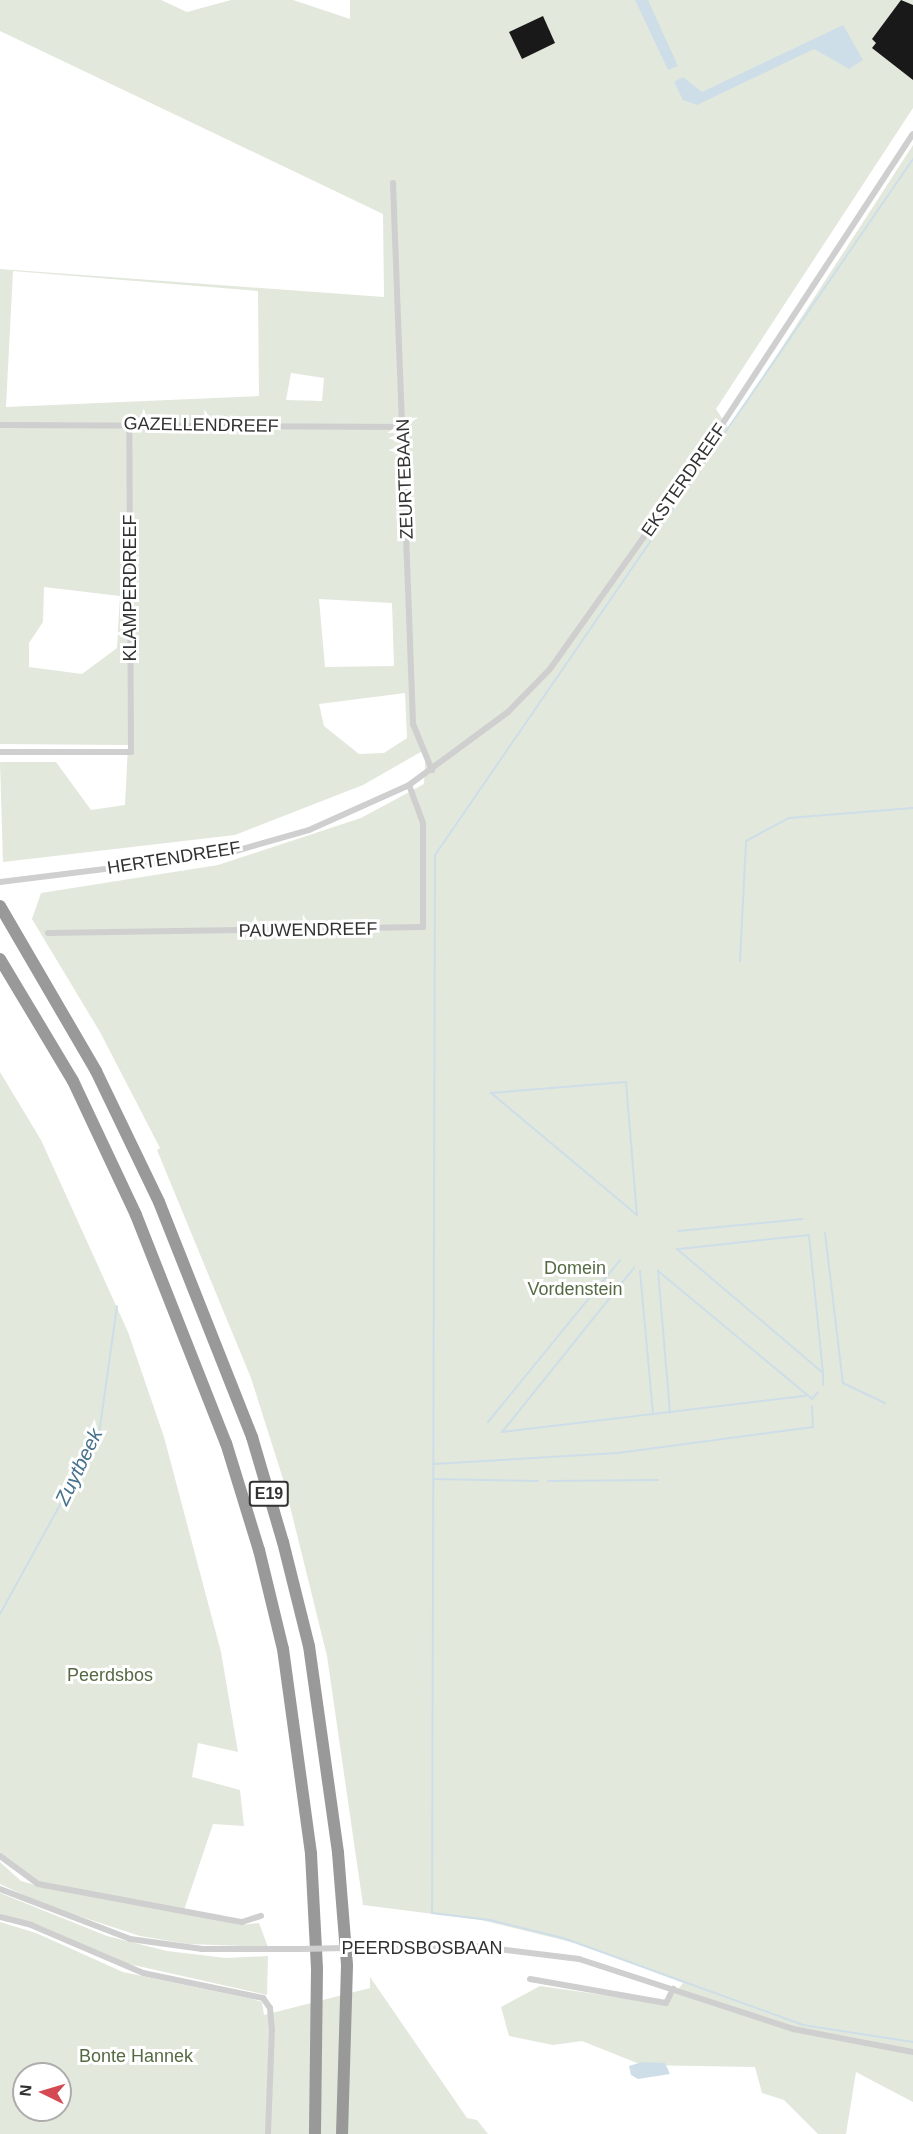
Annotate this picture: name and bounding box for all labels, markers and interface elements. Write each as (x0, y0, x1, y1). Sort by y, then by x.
street label: GAZELLENDREEF (123, 413, 279, 437)
street label: ZEURTEBAAN (392, 418, 418, 540)
street label: EKSTERDREEF (637, 419, 731, 541)
street label: KLAMPERDREEF (119, 514, 141, 662)
street label: HERTENDREEF (106, 837, 242, 879)
street label: PAUWENDREEF (238, 918, 378, 942)
park label: Domein Vordenstein (527, 1258, 623, 1300)
water label: Zuytbeek (50, 1425, 108, 1509)
road number: E19 (248, 1481, 290, 1507)
park label: Peerdsbos (67, 1664, 153, 1686)
street label: PEERDSBOSBAAN (341, 1937, 503, 1959)
park label: Bonte Hannek (79, 2045, 193, 2067)
north arrow (12, 2062, 72, 2122)
text: N (17, 2084, 35, 2097)

